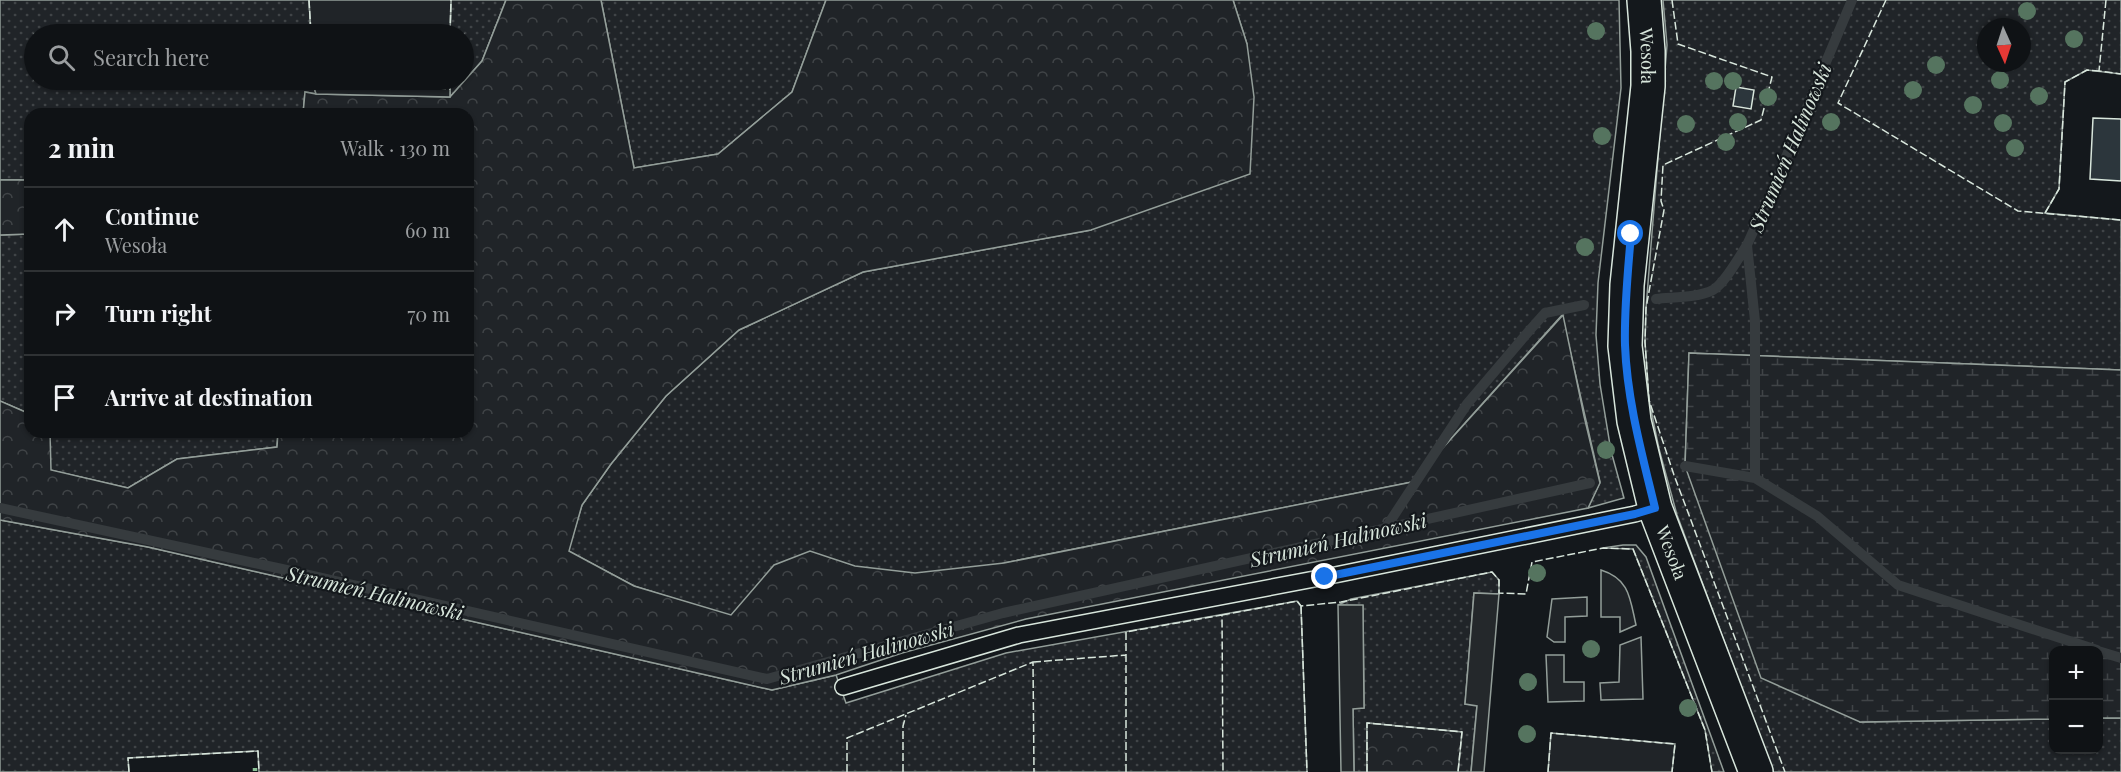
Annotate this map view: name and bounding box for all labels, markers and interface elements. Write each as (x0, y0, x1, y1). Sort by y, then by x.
north arrow (1977, 18, 2031, 72)
search box (24, 24, 474, 90)
street label: Wesoła (1634, 26, 1660, 84)
icon: search (45, 41, 78, 74)
text: Search here (93, 42, 209, 72)
water label: Strumień Halinowski (1741, 58, 1837, 236)
text: 2 min (48, 130, 115, 165)
text: Walk · 130 m (340, 134, 450, 161)
text: Continue (105, 201, 199, 231)
icon: ahead (48, 213, 81, 246)
text: 60 m (405, 216, 450, 243)
route start (1617, 220, 1643, 246)
text: Wesoła (105, 231, 167, 258)
icon: right (48, 297, 81, 330)
text: Turn right (105, 298, 211, 328)
text: 70 m (407, 300, 450, 327)
icon: arrive (48, 381, 81, 414)
text: Arrive at destination (105, 382, 313, 412)
water label: Strumień Halinowski (1246, 505, 1430, 573)
street label: Wesoła (1650, 521, 1693, 583)
water label: Strumień Halinowski (283, 558, 467, 626)
route end (1311, 563, 1337, 589)
water label: Strumień Halinowski (774, 614, 958, 690)
map controls (2049, 646, 2103, 754)
button: + (2049, 646, 2103, 700)
button: − (2049, 700, 2103, 754)

